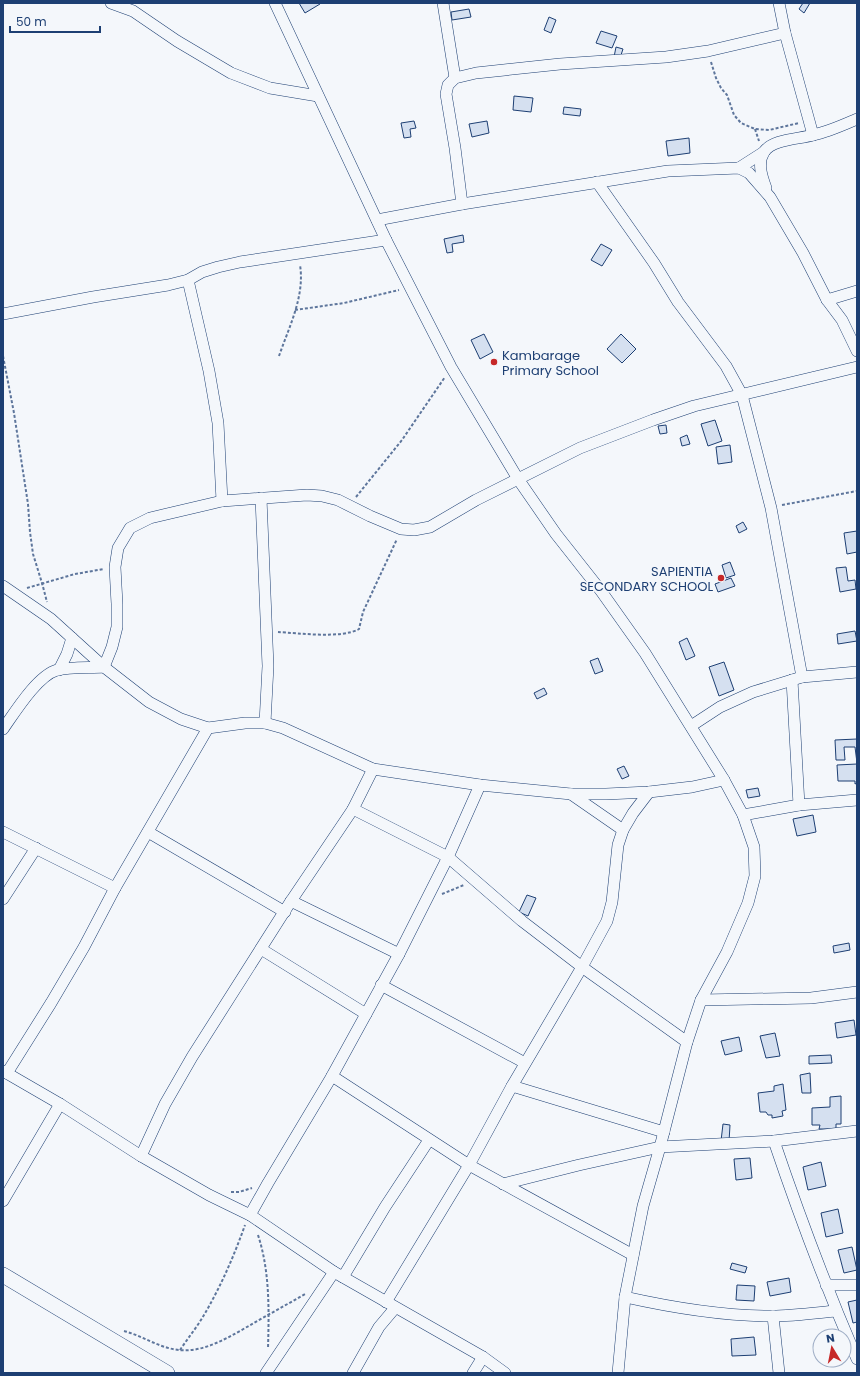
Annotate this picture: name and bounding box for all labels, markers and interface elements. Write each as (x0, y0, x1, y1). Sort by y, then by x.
scale bar (10, 8, 100, 34)
text: 50 m (16, 13, 47, 30)
place label: Kambarage Primary School (502, 346, 599, 380)
marker: Kambarage Primary School (489, 357, 499, 367)
place label: SAPIENTIA SECONDARY SCHOOL (580, 562, 713, 596)
marker: SAPIENTIA SECONDARY SCHOOL (716, 573, 726, 583)
north arrow (812, 1328, 852, 1368)
text: N (825, 1330, 836, 1347)

